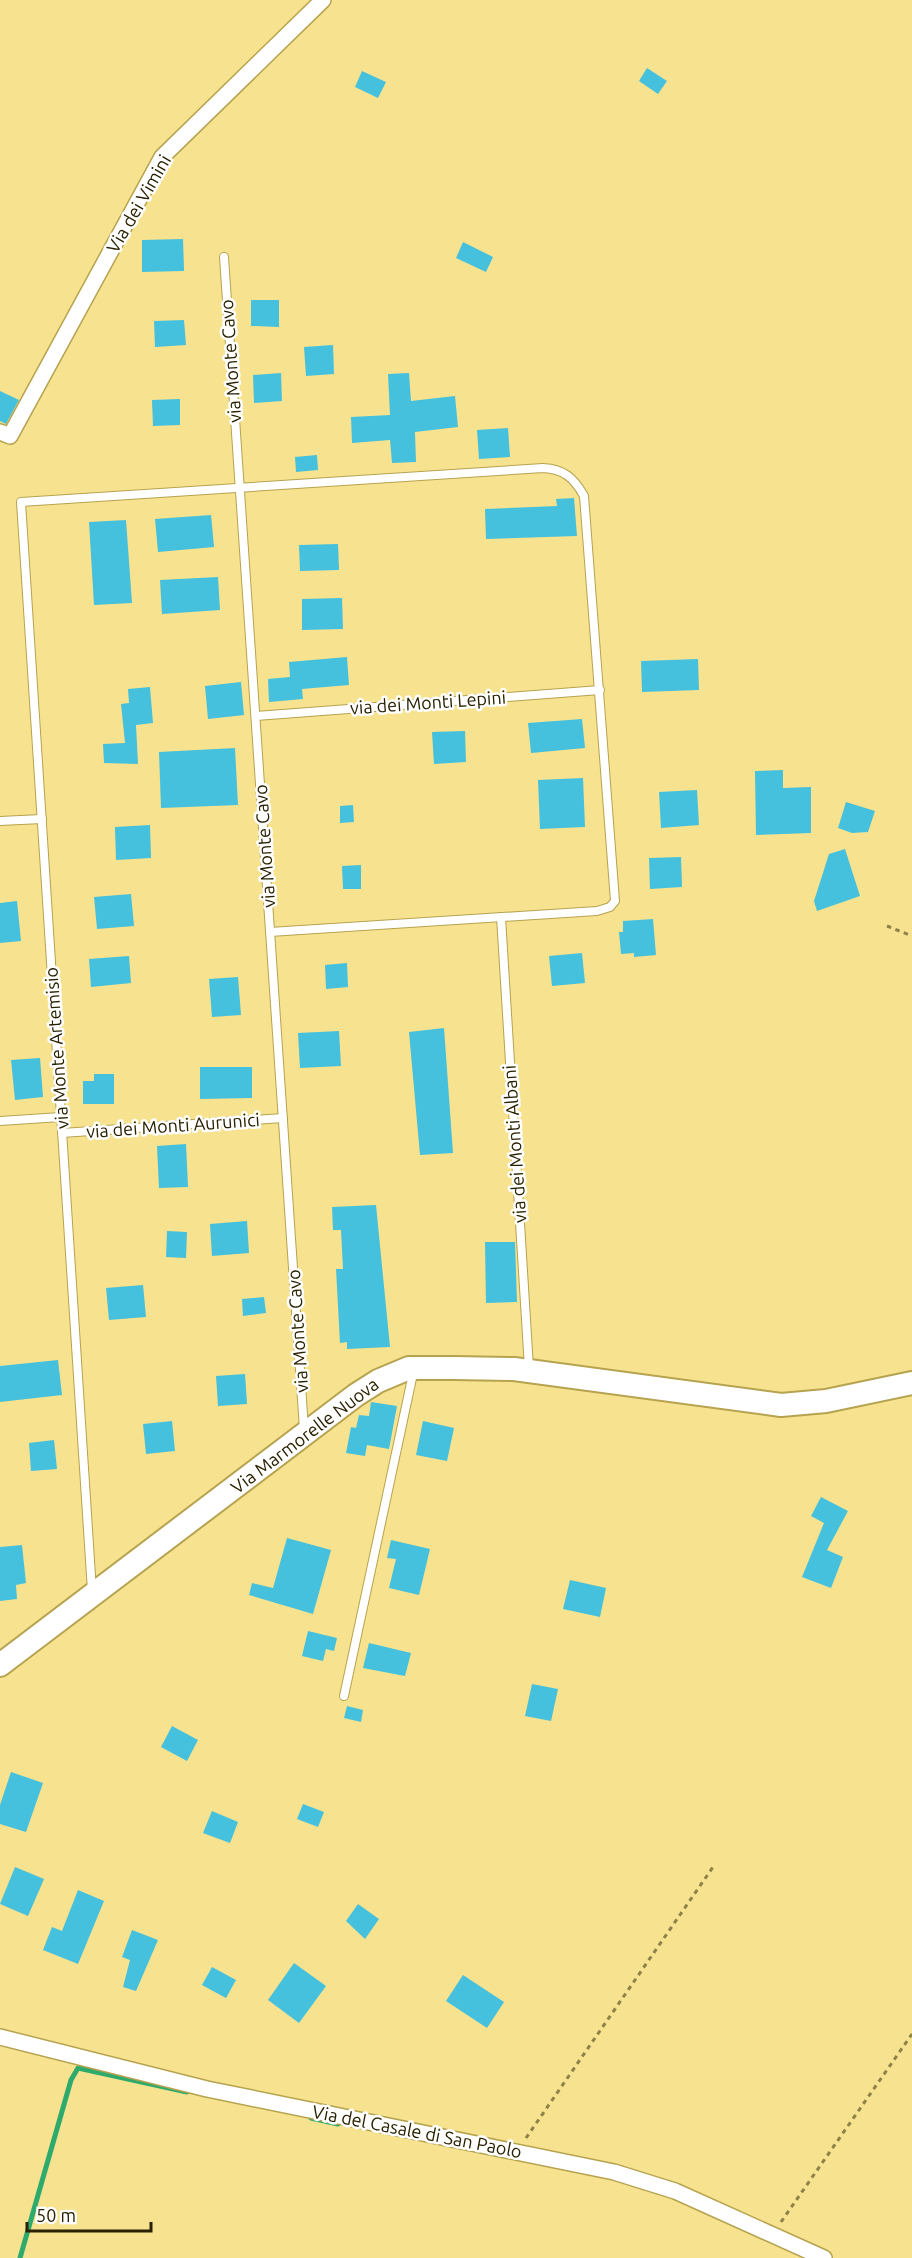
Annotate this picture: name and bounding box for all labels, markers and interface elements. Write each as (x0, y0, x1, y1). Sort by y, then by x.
street label: Via dei Vimini (102, 151, 174, 256)
street label: via Monte Cavo (216, 299, 244, 423)
street label: via dei Monti Lepini (349, 687, 507, 717)
street label: via Monte Cavo (250, 784, 278, 908)
street label: via Monte Artemisio (40, 966, 72, 1130)
street label: via dei Monti Albani (499, 1064, 530, 1224)
street label: via dei Monti Aurunici (85, 1109, 260, 1141)
street label: via Monte Cavo (283, 1269, 311, 1393)
street label: Via Marmorelle Nuova (227, 1373, 382, 1497)
street label: Via del Casale di San Paolo (311, 2101, 524, 2161)
scale bar (27, 2195, 152, 2233)
text: 50 m (36, 2205, 76, 2225)

